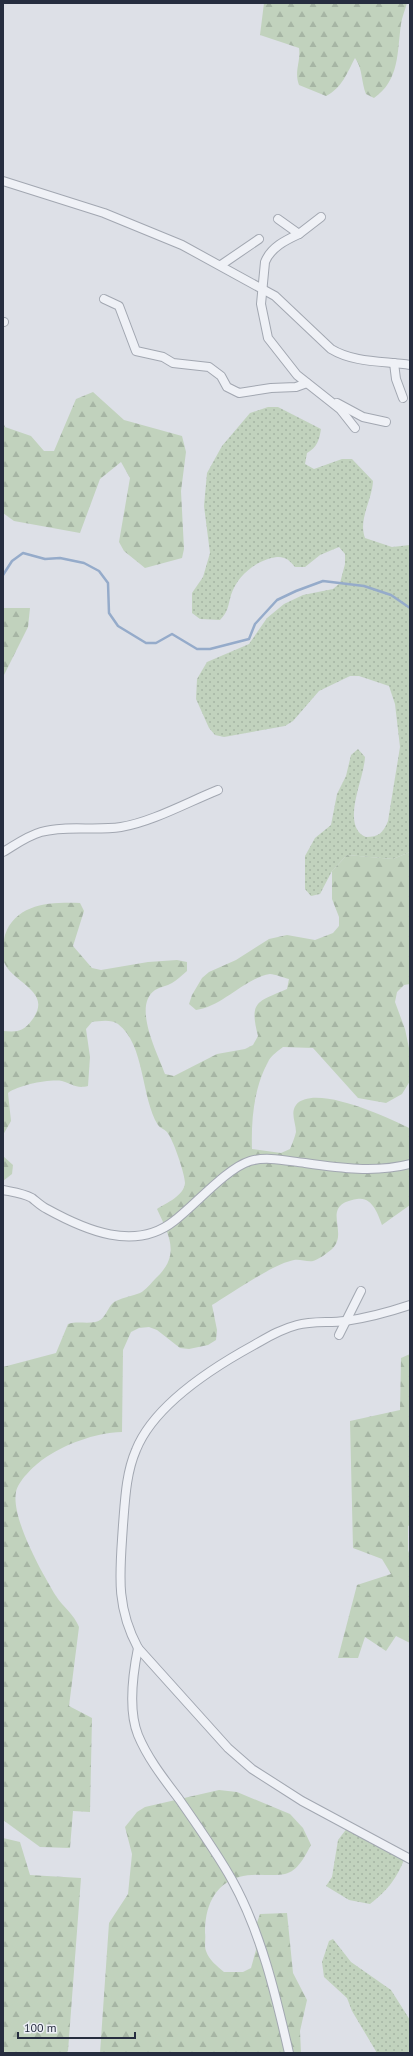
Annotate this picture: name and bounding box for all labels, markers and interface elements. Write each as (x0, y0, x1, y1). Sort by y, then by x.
scale bar (18, 2014, 135, 2040)
text: 100 m (24, 2020, 57, 2035)

